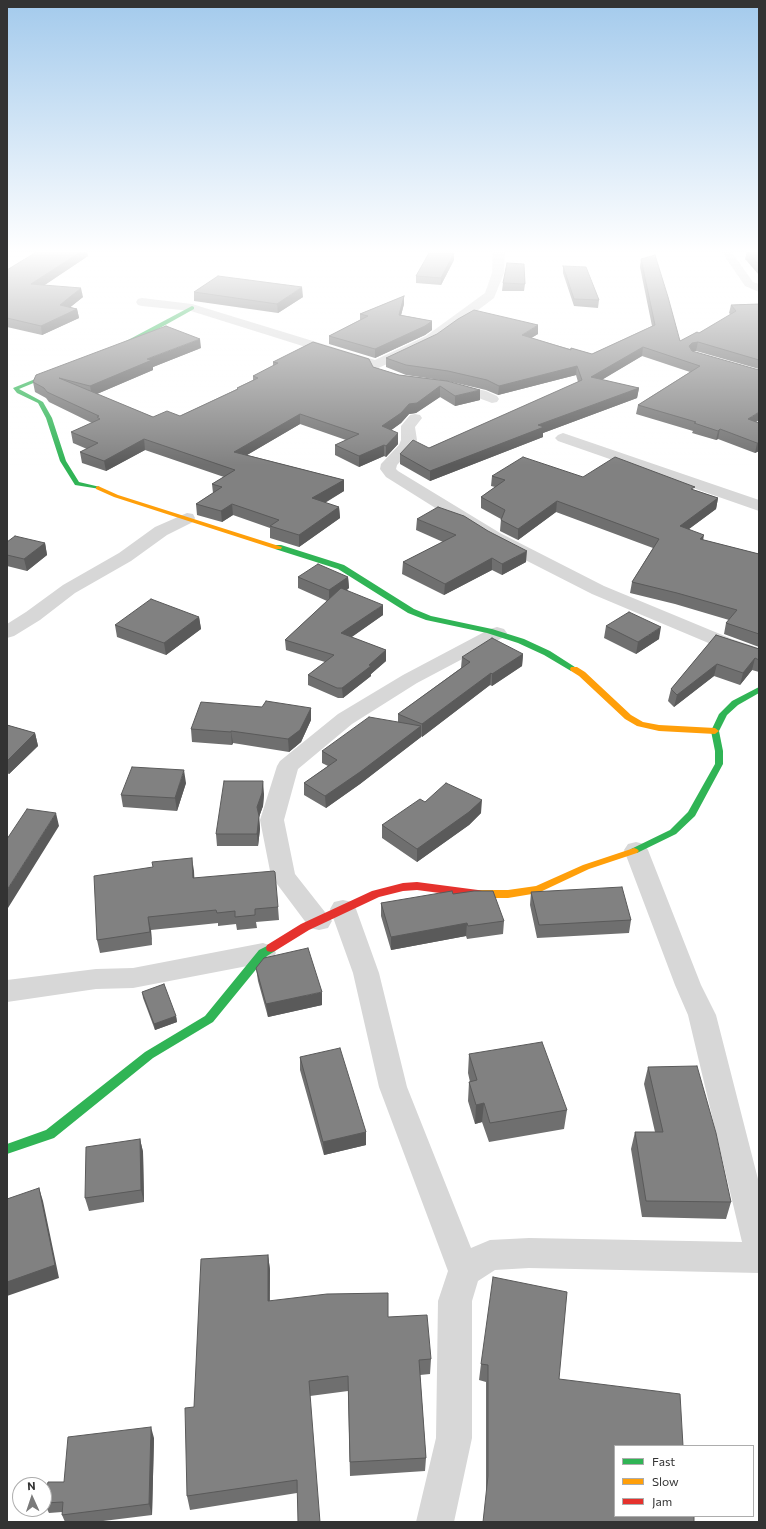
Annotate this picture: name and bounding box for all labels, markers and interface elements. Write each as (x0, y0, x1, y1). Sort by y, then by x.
legend (614, 1445, 754, 1517)
text: Fast (652, 1454, 675, 1468)
text: Slow (652, 1474, 679, 1488)
north arrow (12, 1477, 52, 1517)
text: N (27, 1479, 36, 1492)
text: Jam (652, 1494, 672, 1508)

